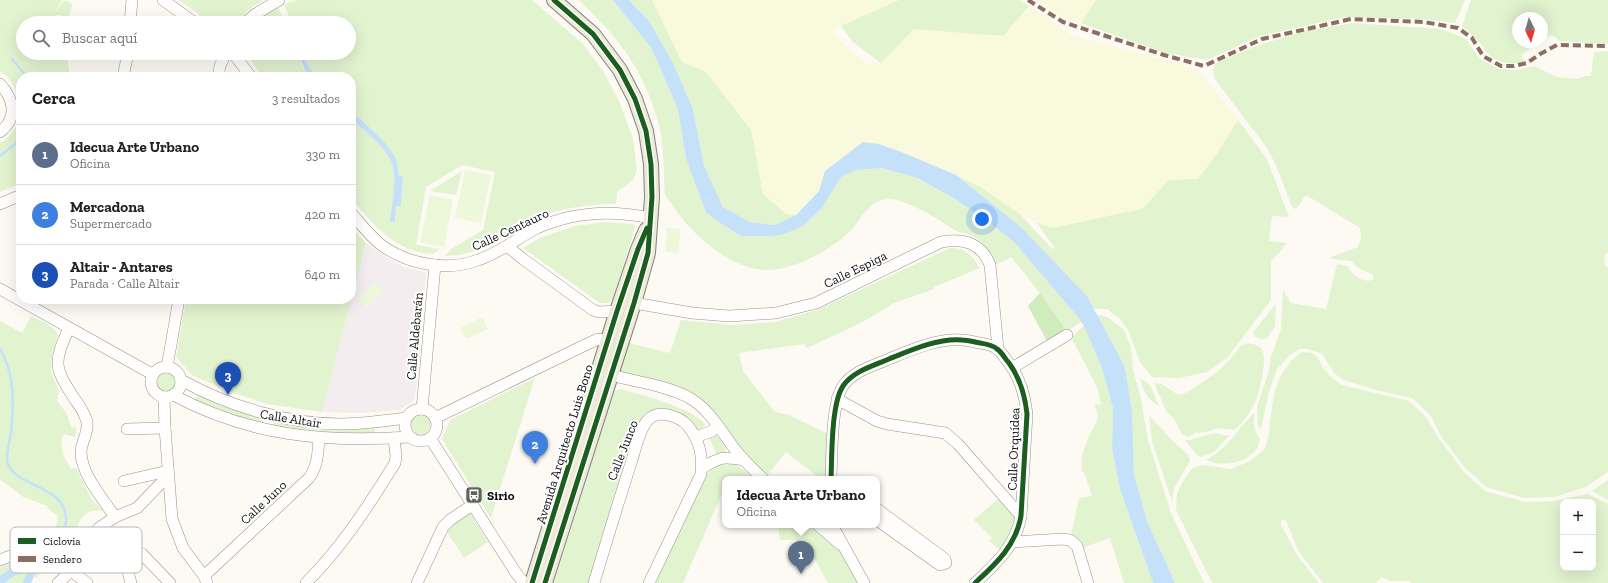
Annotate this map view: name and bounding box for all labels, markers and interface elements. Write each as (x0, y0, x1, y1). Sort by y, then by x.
north arrow (1512, 12, 1548, 48)
search box (16, 16, 356, 60)
icon: search (30, 27, 52, 49)
text: Buscar aquí (62, 29, 138, 47)
text: Cerca (32, 88, 75, 108)
text: 3 resultados (272, 91, 340, 106)
text: Idecua Arte Urbano (70, 138, 199, 156)
text: 1 (42, 147, 48, 162)
text: 330 m (306, 147, 340, 162)
text: Oficina (70, 156, 110, 171)
text: Mercadona (70, 198, 145, 216)
street label: Calle Centauro (469, 205, 551, 254)
text: 2 (42, 207, 48, 222)
text: 420 m (305, 207, 340, 222)
your location (972, 209, 992, 229)
text: Supermercado (70, 216, 152, 231)
street label: Calle Espiga (821, 247, 890, 291)
text: Altair - Antares (70, 258, 173, 276)
text: 3 (42, 267, 48, 282)
text: 640 m (304, 267, 340, 282)
text: Parada · Calle Altair (70, 276, 180, 291)
street label: Calle Aldebarán (403, 291, 426, 380)
pin: 3 (215, 362, 241, 395)
street label: Avenida Arquitecto Luis Bono (533, 362, 596, 526)
street label: Calle Altair (259, 406, 323, 431)
street label: Calle Orquídea (1005, 407, 1022, 491)
street label: Calle Junco (604, 418, 641, 483)
pin: 2 (522, 431, 548, 464)
popup (722, 476, 880, 528)
street label: Calle Juno (237, 477, 290, 527)
bus stop icon: Sirio (464, 485, 484, 505)
text: Idecua Arte Urbano (736, 486, 866, 504)
place label: Sirio (487, 488, 515, 503)
map controls (1560, 499, 1596, 571)
button: + (1560, 499, 1596, 535)
text: Oficina (736, 504, 777, 519)
legend (10, 527, 142, 573)
text: Ciclovía (43, 535, 81, 548)
button: − (1560, 535, 1596, 571)
pin: 1 (788, 541, 814, 574)
text: Sendero (43, 553, 82, 566)

